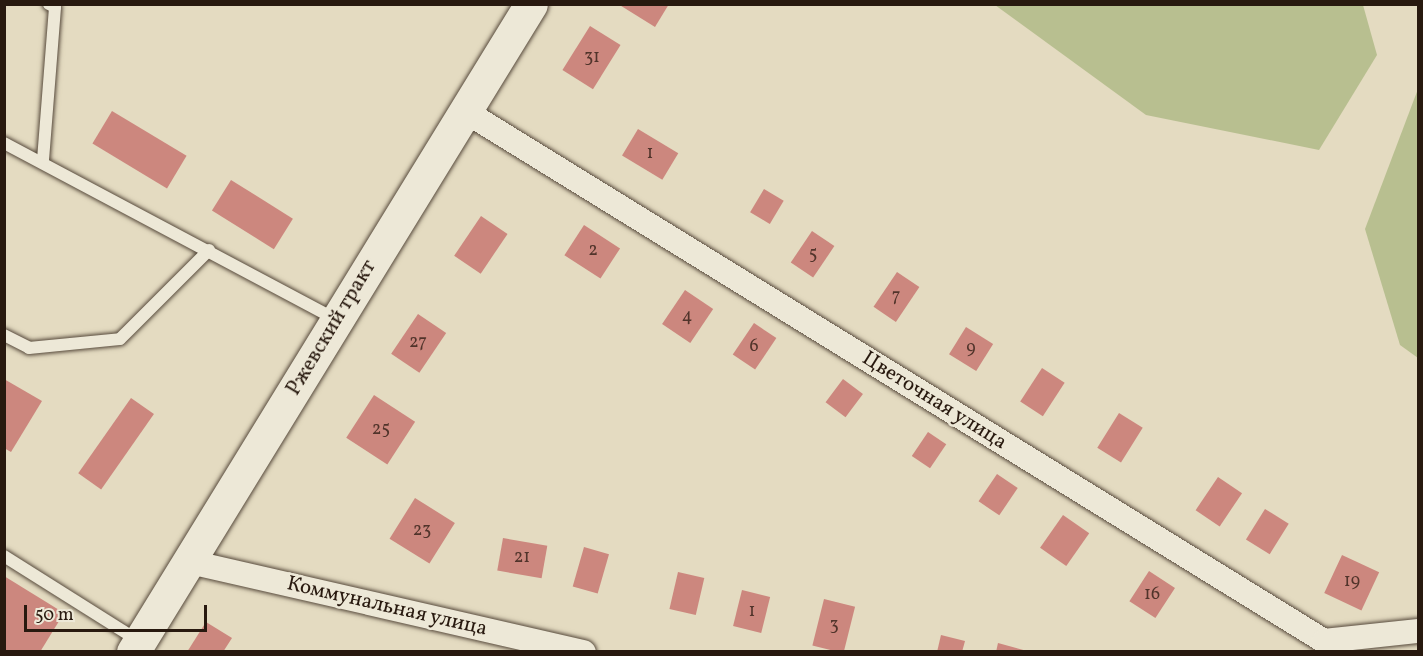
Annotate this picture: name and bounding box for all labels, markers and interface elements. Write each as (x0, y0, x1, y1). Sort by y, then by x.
house number: 31 (584, 47, 600, 69)
house number: 1 (647, 143, 653, 165)
house number: 2 (588, 240, 598, 262)
house number: 5 (809, 244, 817, 266)
street label: Ржевский тракт (281, 255, 383, 401)
house number: 7 (892, 286, 900, 308)
house number: 4 (682, 306, 692, 328)
house number: 27 (409, 332, 427, 354)
house number: 6 (749, 336, 759, 358)
house number: 9 (966, 338, 976, 360)
street label: Цветочная улица (857, 346, 1011, 456)
house number: 25 (372, 419, 390, 441)
house number: 23 (413, 520, 431, 542)
house number: 21 (514, 547, 530, 569)
house number: 19 (1344, 571, 1360, 593)
street label: Коммунальная улица (284, 572, 490, 642)
house number: 16 (1144, 584, 1160, 606)
scale bar (27, 593, 210, 631)
house number: 1 (749, 601, 755, 623)
text: 50 m (35, 603, 74, 628)
house number: 3 (829, 615, 839, 637)

